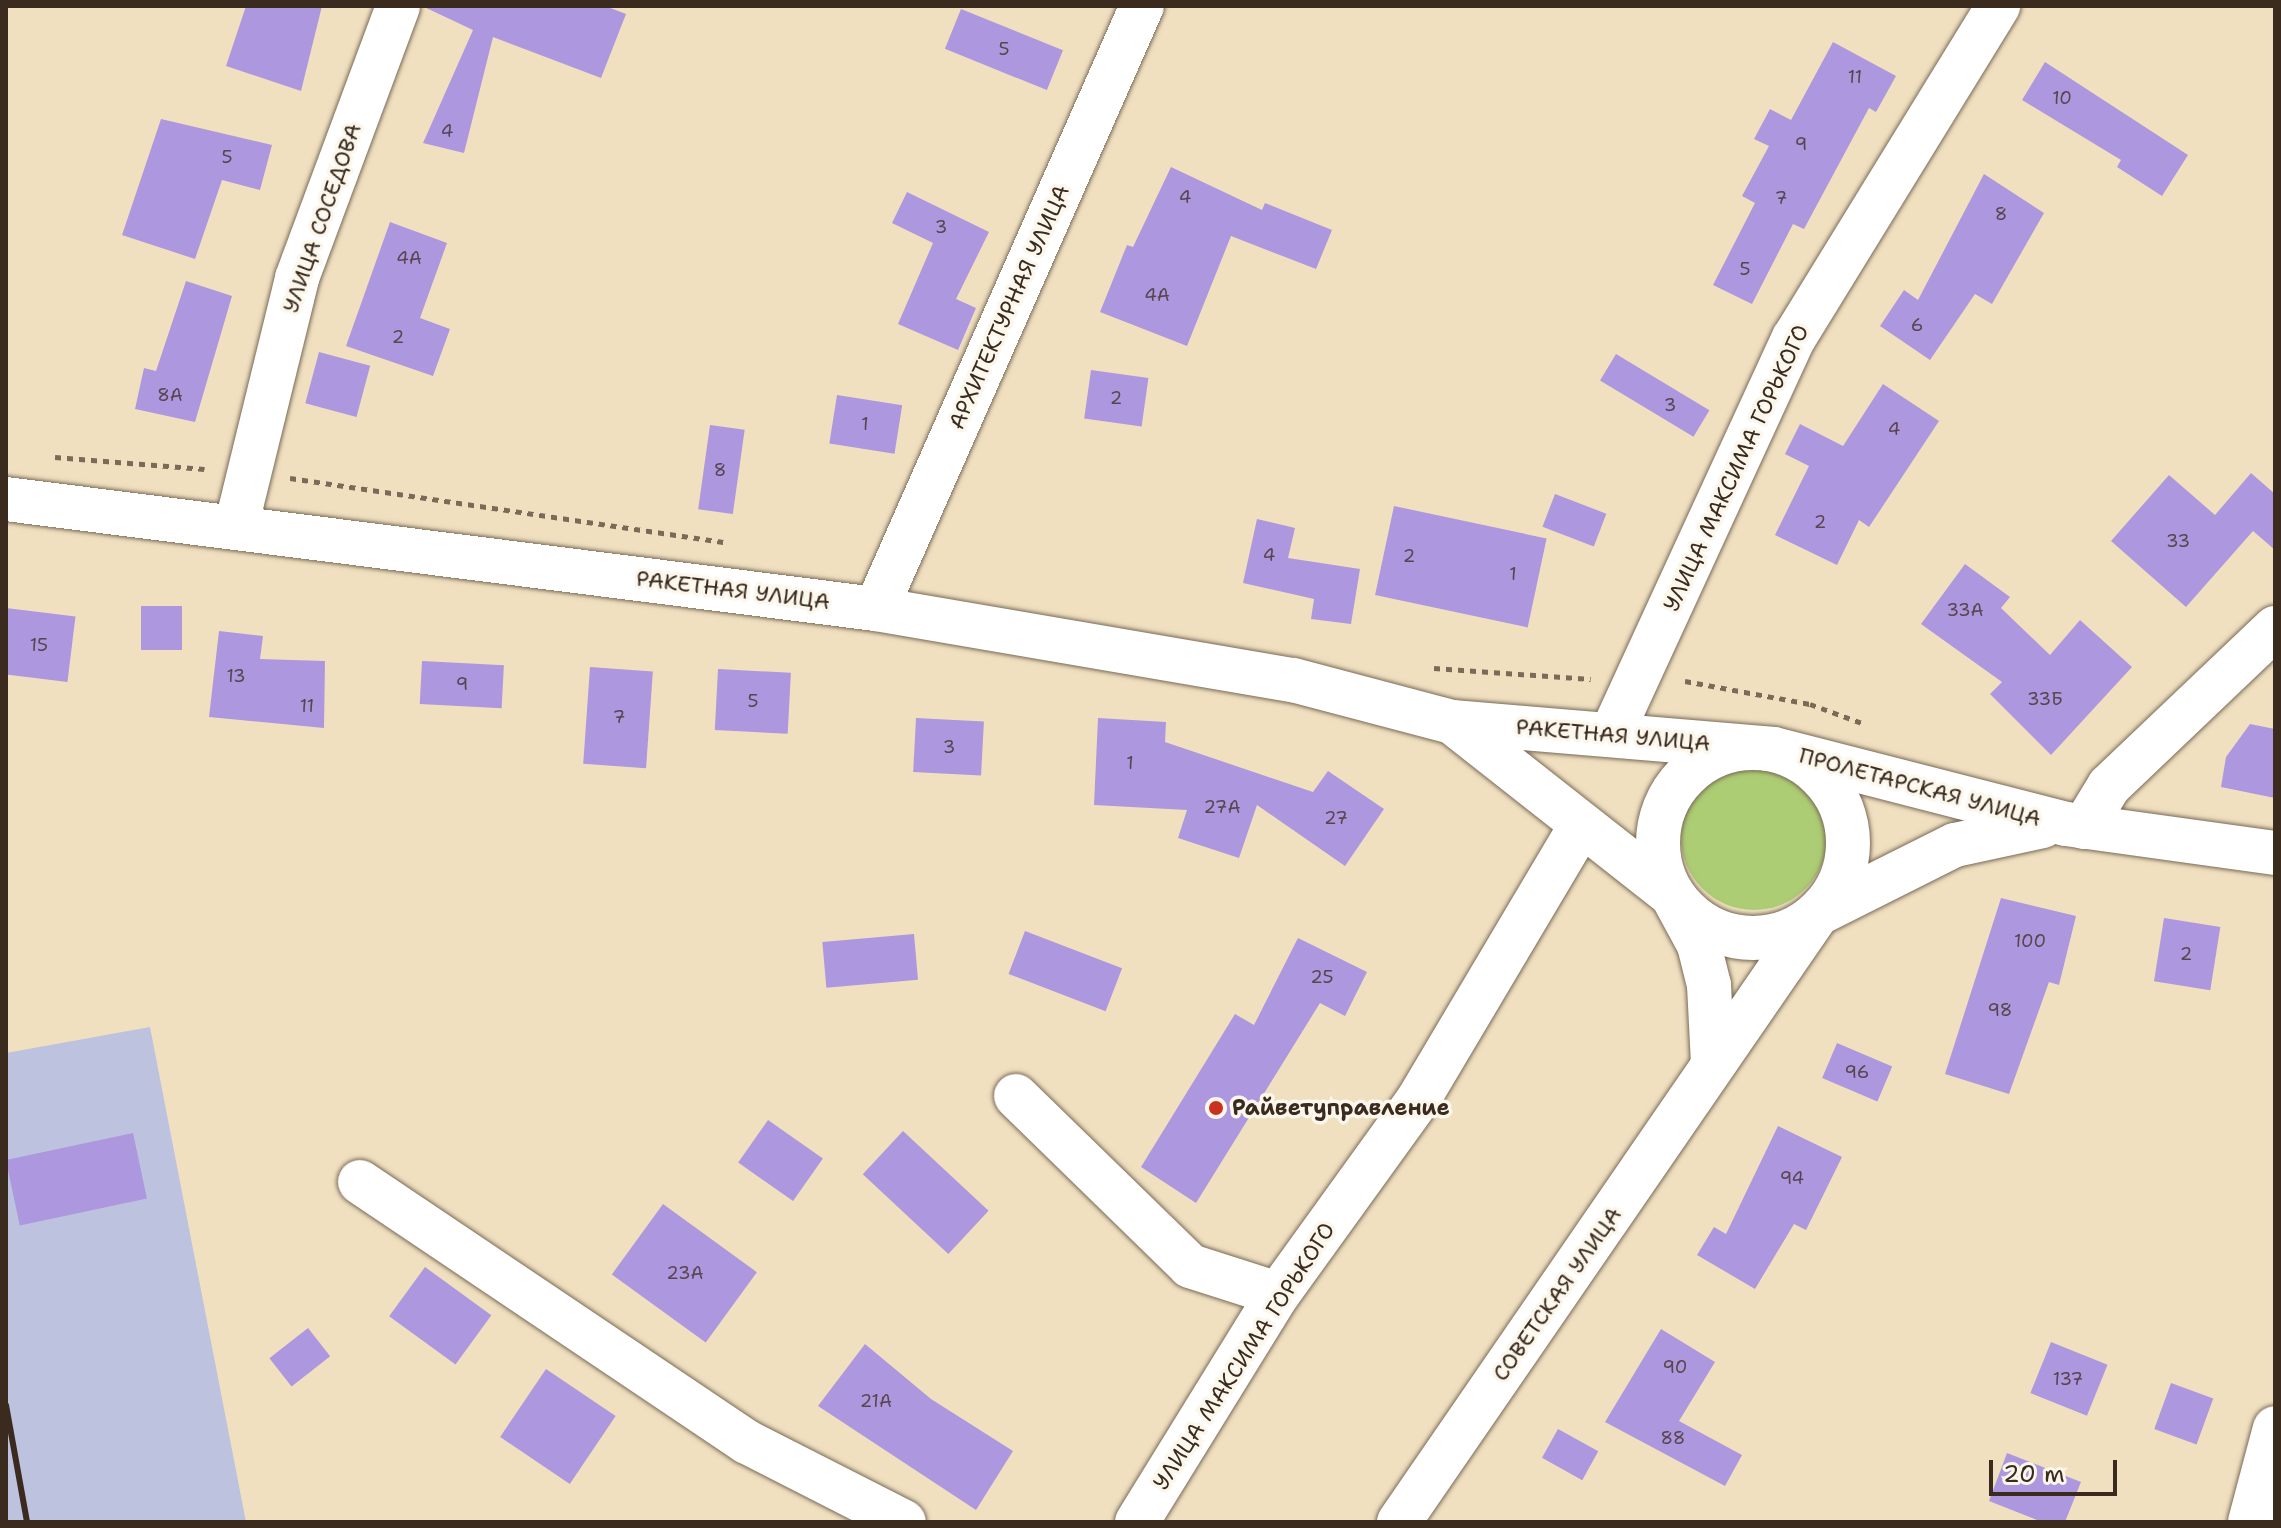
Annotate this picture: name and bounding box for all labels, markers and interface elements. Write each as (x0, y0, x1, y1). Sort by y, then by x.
house number: 5 (998, 38, 1010, 60)
house number: 11 (1848, 66, 1862, 88)
house number: 10 (2052, 87, 2072, 109)
street label: УЛИЦА СОСЕДОВА (277, 120, 367, 316)
house number: 4 (441, 120, 453, 142)
house number: 9 (1795, 133, 1807, 155)
house number: 5 (221, 146, 233, 168)
street label: АРХИТЕКТУРНАЯ УЛИЦА (943, 181, 1075, 433)
house number: 4 (1179, 186, 1191, 208)
house number: 7 (1775, 187, 1787, 209)
house number: 8 (1995, 203, 2007, 225)
house number: 3 (935, 216, 947, 238)
house number: 4А (396, 247, 422, 269)
house number: 5 (1739, 258, 1751, 280)
house number: 4А (1144, 284, 1170, 306)
house number: 6 (1911, 314, 1923, 336)
street label: УЛИЦА МАКСИМА ГОРЬКОГО (1658, 320, 1814, 616)
house number: 2 (392, 326, 404, 348)
house number: 8А (157, 384, 183, 406)
house number: 2 (1110, 387, 1122, 409)
house number: 3 (1664, 394, 1676, 416)
house number: 1 (861, 413, 869, 435)
house number: 4 (1888, 418, 1900, 440)
house number: 8 (714, 459, 726, 481)
house number: 2 (1814, 511, 1826, 533)
house number: 33 (2166, 530, 2190, 552)
house number: 4 (1263, 544, 1275, 566)
house number: 2 (1403, 545, 1415, 567)
house number: 1 (1509, 563, 1517, 585)
street label: РАКЕТНАЯ УЛИЦА (635, 565, 831, 615)
house number: 33А (1946, 599, 1984, 621)
house number: 15 (30, 634, 48, 656)
house number: 13 (226, 665, 246, 687)
house number: 9 (456, 673, 468, 695)
house number: 33Б (2027, 688, 2063, 710)
house number: 5 (747, 690, 759, 712)
house number: 11 (300, 695, 314, 717)
house number: 7 (613, 706, 625, 728)
street label: РАКЕТНАЯ УЛИЦА (1515, 713, 1711, 757)
house number: 3 (943, 736, 955, 758)
street label: ПРОЛЕТАРСКАЯ УЛИЦА (1796, 742, 2044, 832)
house number: 1 (1126, 752, 1134, 774)
house number: 27А (1203, 796, 1241, 818)
house number: 27 (1324, 807, 1348, 829)
house number: 100 (2014, 930, 2046, 952)
house number: 2 (2180, 943, 2192, 965)
house number: 25 (1310, 966, 1334, 988)
house number: 98 (1988, 999, 2012, 1021)
house number: 96 (1845, 1061, 1869, 1083)
place label: Райветуправление (1232, 1095, 1450, 1121)
marker: Райветуправление (1207, 1099, 1225, 1117)
house number: 94 (1780, 1167, 1804, 1189)
street label: СОВЕТСКАЯ УЛИЦА (1487, 1202, 1627, 1386)
street label: УЛИЦА МАКСИМА ГОРЬКОГО (1148, 1217, 1340, 1495)
house number: 23А (666, 1262, 704, 1284)
house number: 90 (1663, 1356, 1687, 1378)
house number: 137 (2053, 1368, 2083, 1390)
house number: 21А (860, 1390, 892, 1412)
house number: 88 (1661, 1427, 1685, 1449)
scale bar (1993, 1444, 2121, 1494)
text: 20 m (2003, 1458, 2065, 1490)

